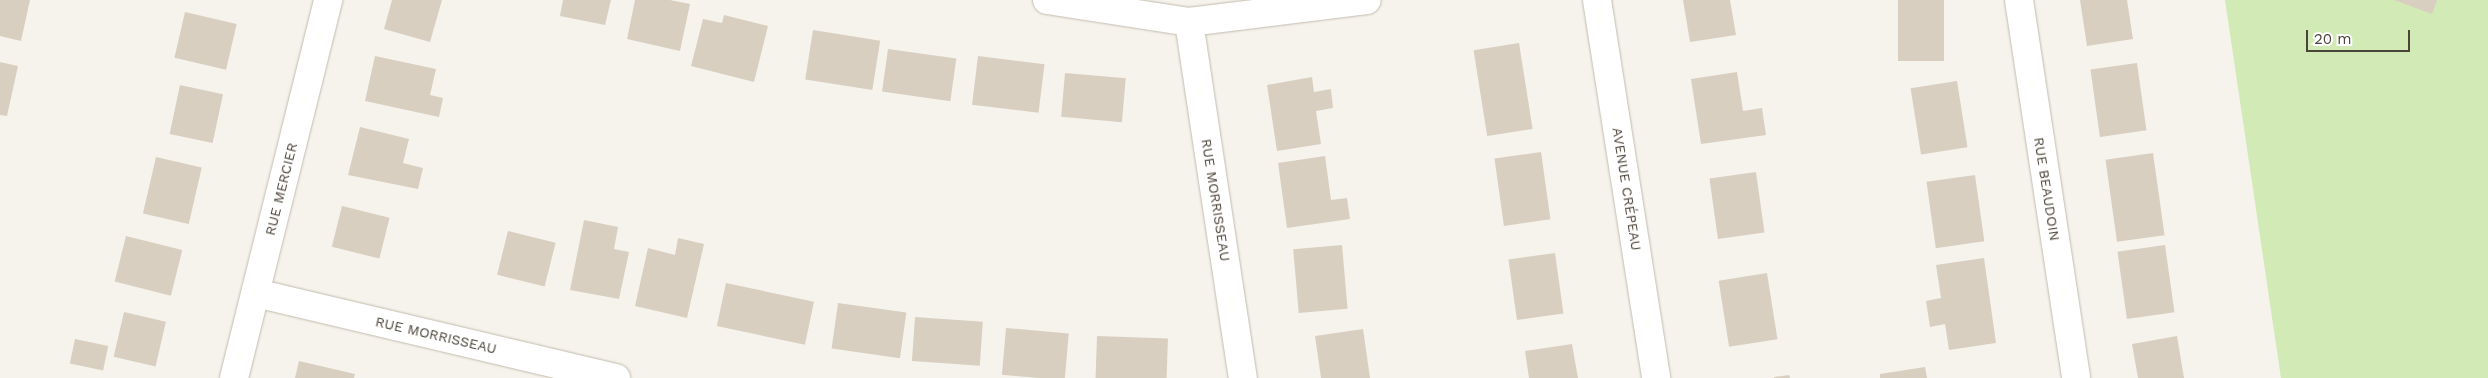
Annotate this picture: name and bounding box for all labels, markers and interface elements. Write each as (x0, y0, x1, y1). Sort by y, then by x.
scale bar (2308, 20, 2412, 52)
text: 20 m (2314, 30, 2352, 48)
street label: AVENUE CRÉPEAU (1609, 126, 1645, 252)
street label: RUE BEAUDOIN (2031, 136, 2063, 242)
street label: RUE MORRISSEAU (1198, 138, 1234, 262)
street label: RUE MERCIER (261, 141, 301, 237)
street label: RUE MORRISSEAU (374, 313, 498, 357)

